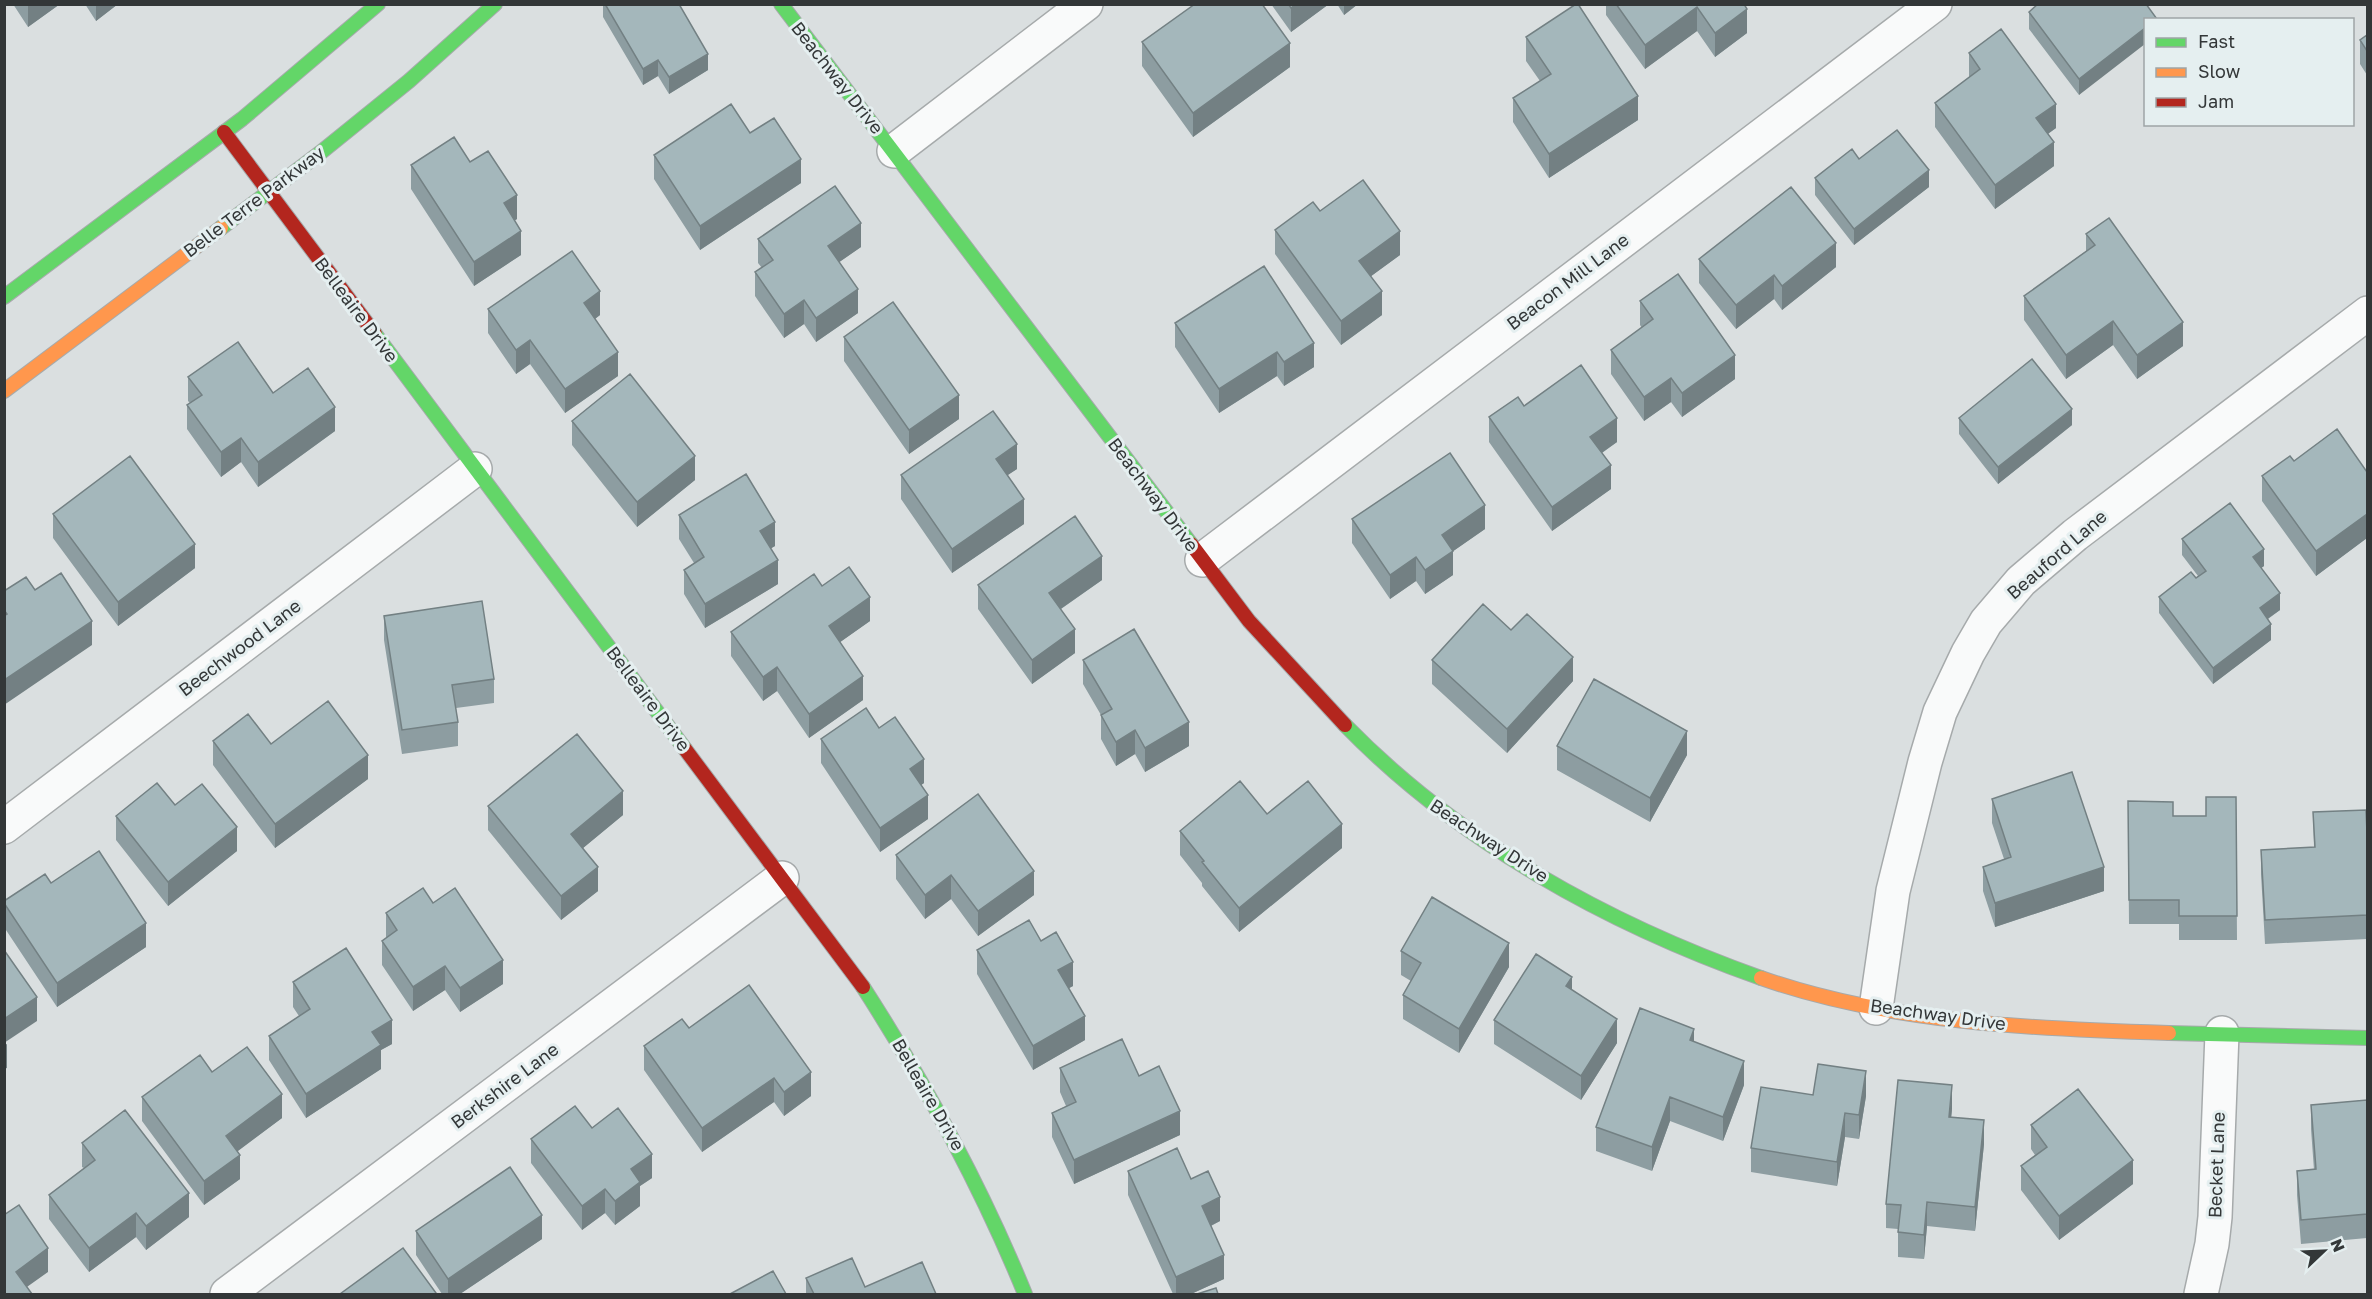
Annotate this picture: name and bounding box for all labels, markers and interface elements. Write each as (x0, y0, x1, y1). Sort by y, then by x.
street label: Beachway Drive (787, 17, 889, 138)
legend (2144, 18, 2354, 126)
text: Fast (2198, 30, 2235, 52)
text: Slow (2198, 60, 2241, 82)
text: Jam (2198, 90, 2234, 112)
street label: Belle Terre Parkway (179, 141, 328, 261)
street label: Beacon Mill Lane (1502, 228, 1633, 334)
street label: Belleaire Drive (310, 253, 403, 366)
street label: Beachway Drive (1104, 433, 1204, 556)
street label: Beauford Lane (2002, 505, 2111, 604)
street label: Beechwood Lane (174, 594, 305, 700)
street label: Belleaire Drive (602, 642, 695, 755)
street label: Beachway Drive (1426, 794, 1553, 887)
street label: Beachway Drive (1869, 994, 2007, 1034)
street label: Belleaire Drive (888, 1035, 970, 1154)
street label: Berkshire Lane (446, 1038, 563, 1133)
street label: Becket Lane (2203, 1111, 2229, 1219)
north arrow (2294, 1221, 2354, 1281)
text: N (2326, 1236, 2349, 1255)

